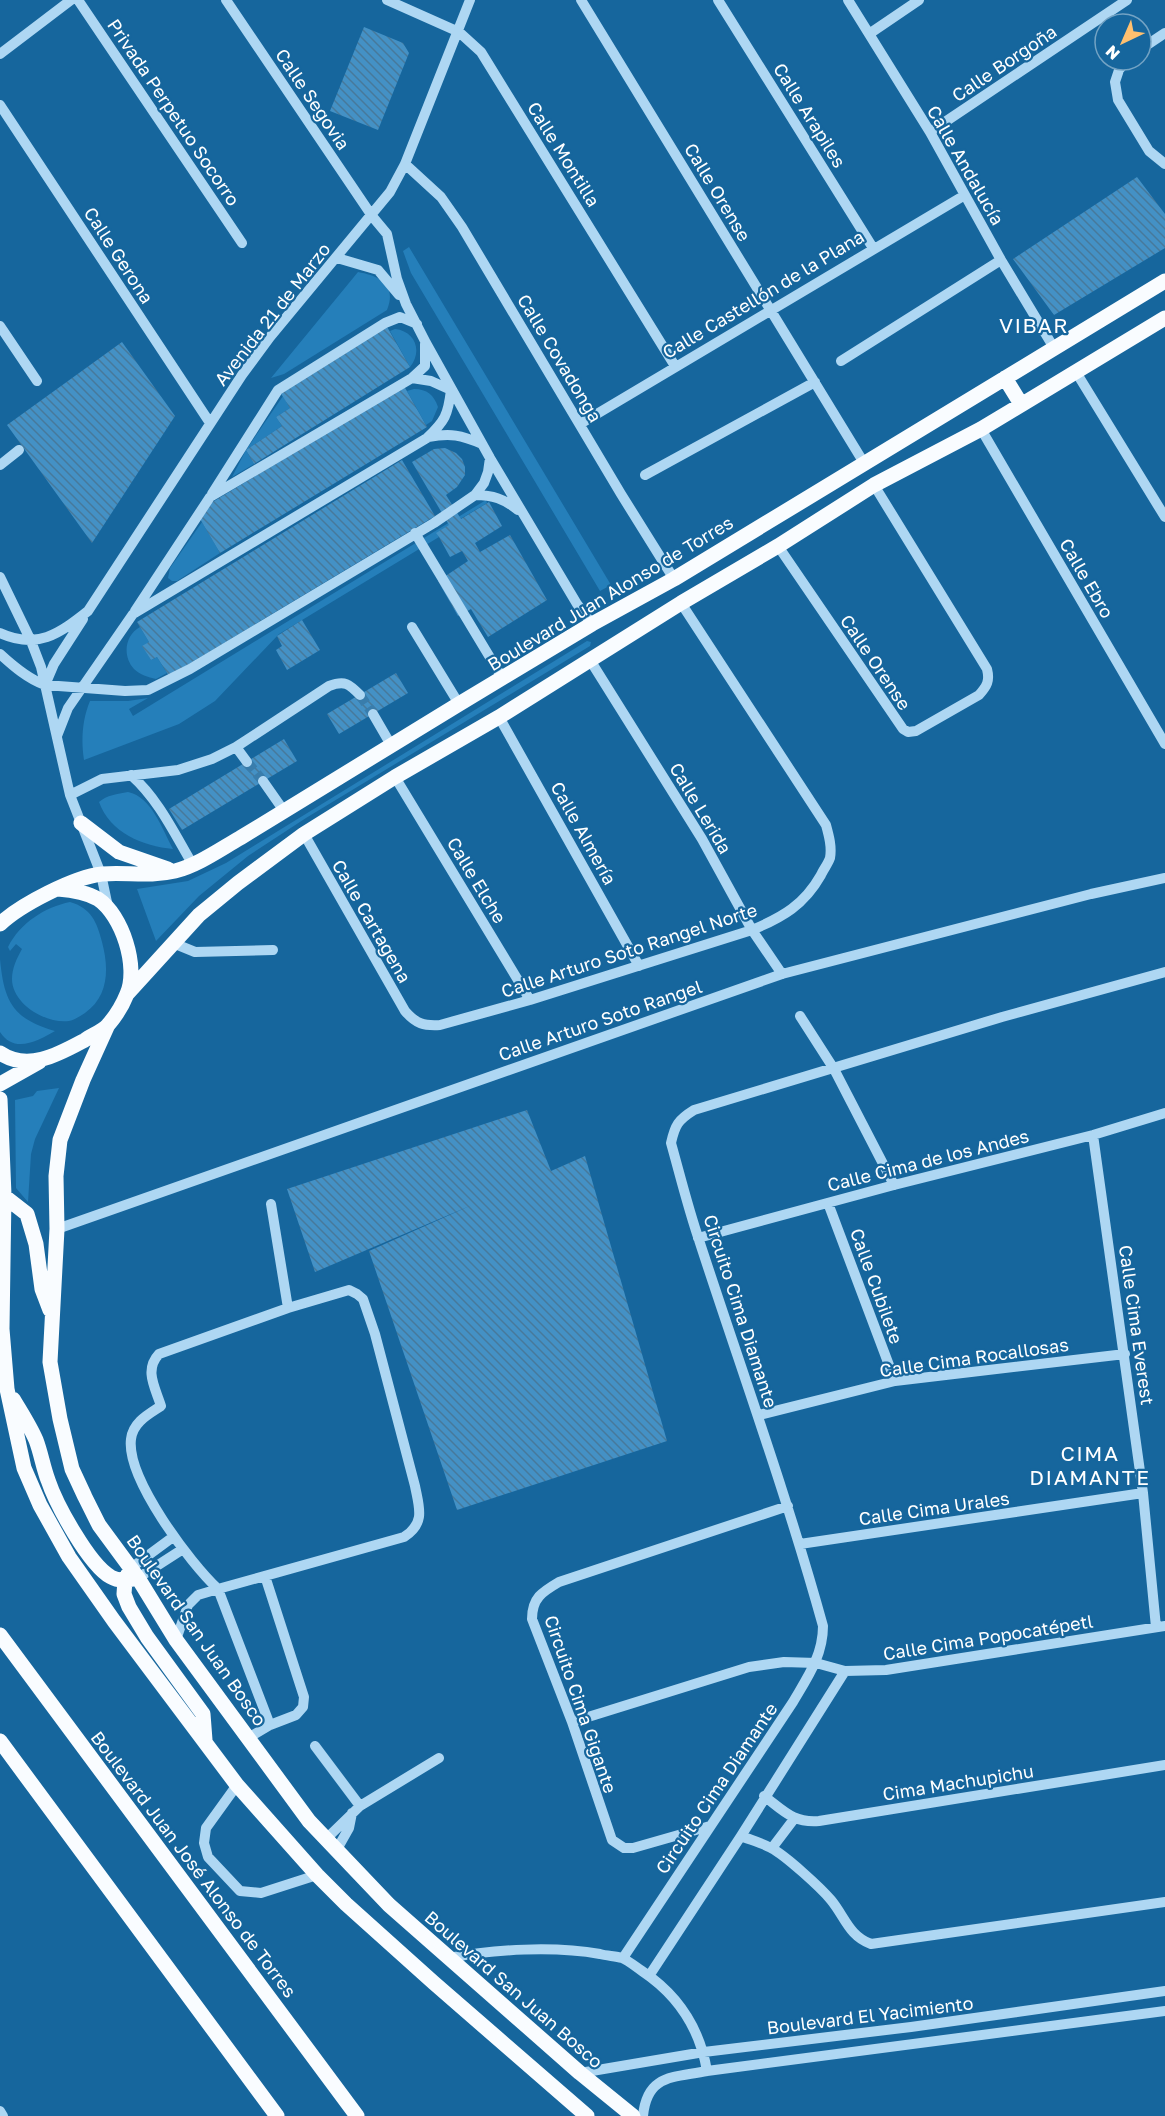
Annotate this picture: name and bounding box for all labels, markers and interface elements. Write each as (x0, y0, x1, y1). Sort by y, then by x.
north arrow (1093, 12, 1153, 72)
street label: Privada Perpetuo Socorro (103, 14, 245, 210)
street label: Calle Borgoña (947, 20, 1061, 106)
text: N (1101, 41, 1124, 64)
street label: Calle Segovia (271, 44, 355, 154)
street label: Calle Arapiles (769, 59, 851, 171)
street label: Calle Montilla (523, 97, 605, 211)
street label: Calle Andalucía (923, 101, 1009, 229)
street label: Calle Orense (680, 139, 756, 245)
street label: Calle Gerona (80, 203, 158, 307)
street label: Calle Castellón de la Plana (658, 225, 868, 363)
street label: Avenida 21 de Marzo (209, 238, 335, 390)
street label: Calle Covadonga (513, 290, 607, 426)
district label: VIBAR (999, 312, 1069, 338)
street label: Boulevard Juan Alonso de Torres (483, 511, 737, 675)
street label: Calle Ebro (1055, 534, 1119, 622)
street label: Calle Orense (836, 610, 916, 714)
street label: Calle Lerida (665, 758, 737, 858)
street label: Calle Almería (547, 778, 621, 888)
street label: Calle Elche (443, 833, 511, 927)
street label: Calle Cartagena (328, 855, 416, 987)
street label: Calle Arturo Soto Rangel Norte (498, 898, 760, 1002)
street label: Calle Arturo Soto Rangel (495, 975, 705, 1065)
street label: Calle Cima de los Andes (825, 1124, 1031, 1196)
street label: Circuito Cima Diamante (699, 1212, 783, 1410)
street label: Calle Cubilete (846, 1225, 908, 1347)
street label: Calle Cima Everest (1115, 1244, 1159, 1406)
street label: Calle Cima Rocallosas (878, 1333, 1070, 1381)
district label: CIMA DIAMANTE (1029, 1440, 1151, 1490)
street label: Calle Cima Urales (857, 1487, 1011, 1529)
street label: Boulevard San Juan Bosco (122, 1530, 272, 1730)
street label: Calle Cima Popocatépetl (881, 1609, 1095, 1664)
street label: Circuito Cima Gigante (540, 1612, 622, 1796)
street label: Circuito Cima Diamante (650, 1698, 782, 1878)
street label: Boulevard Juan José Alonso de Torres (87, 1727, 301, 2001)
street label: Cima Machupichu (881, 1759, 1035, 1805)
street label: Boulevard San Juan Bosco (421, 1906, 607, 2072)
street label: Boulevard El Yacimiento (766, 1991, 974, 2039)

